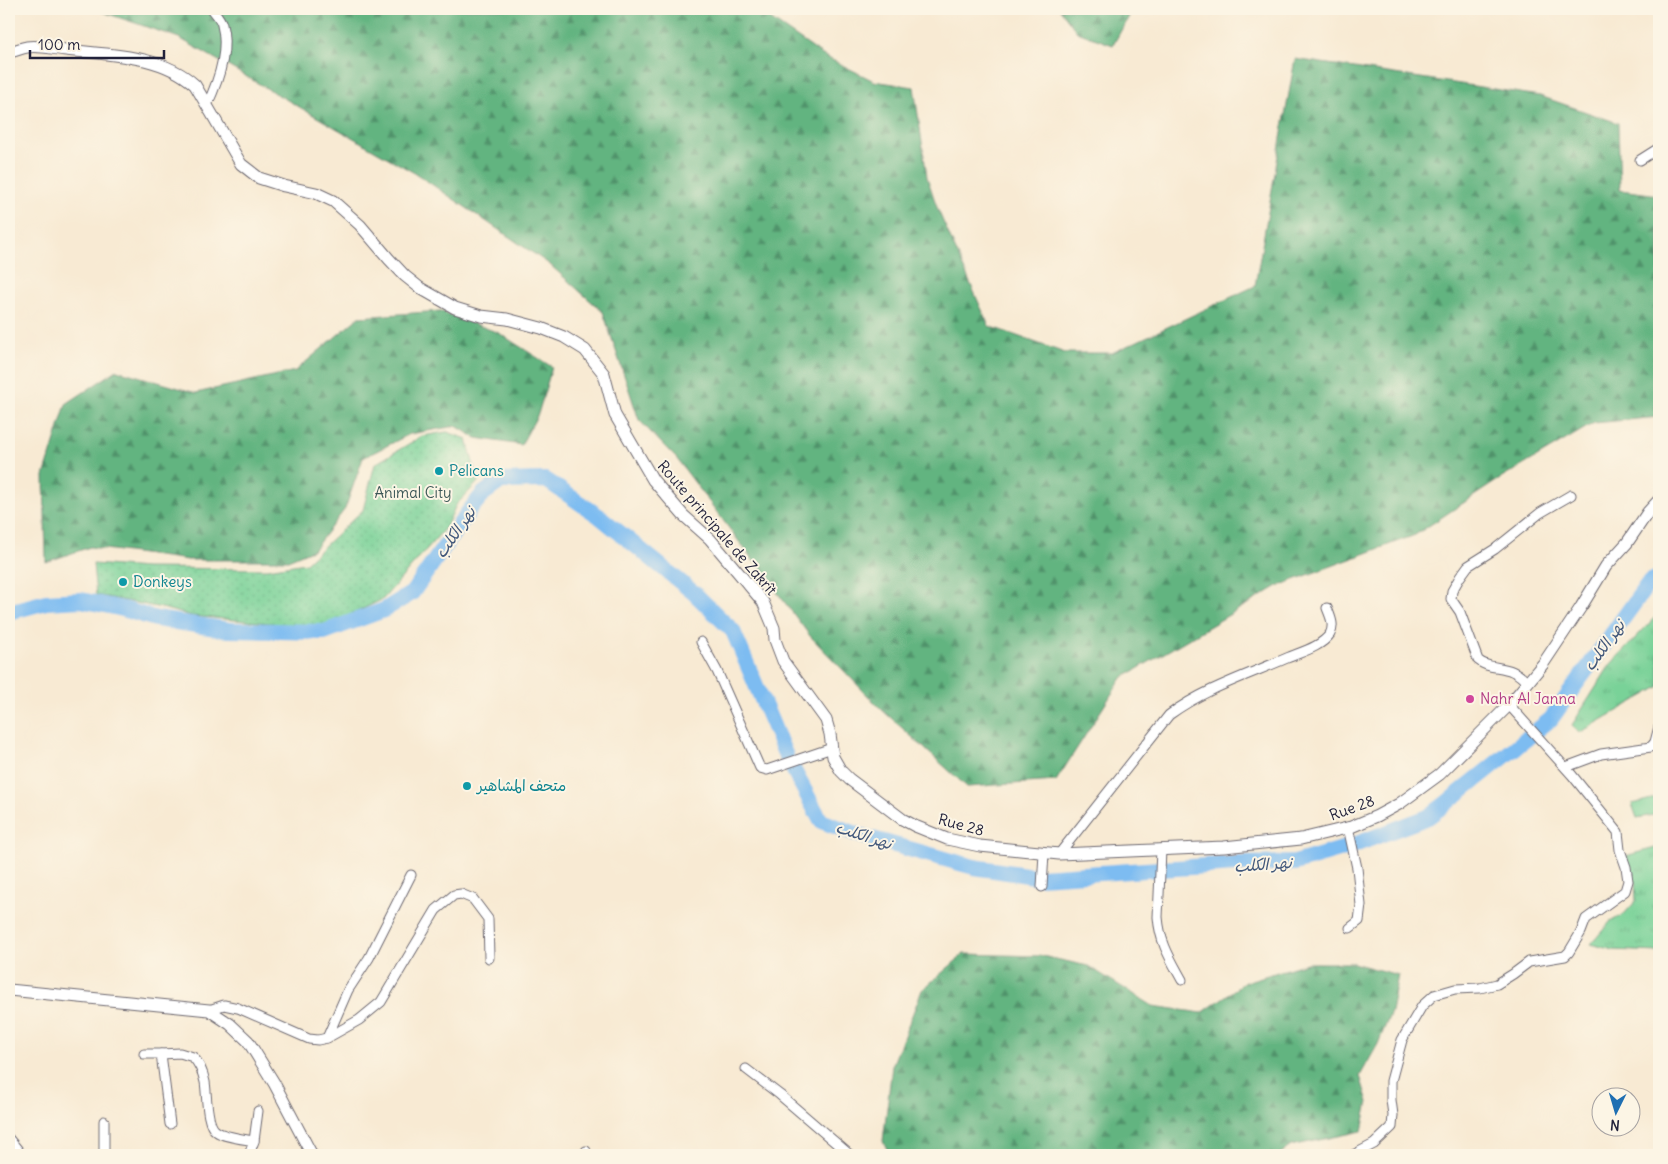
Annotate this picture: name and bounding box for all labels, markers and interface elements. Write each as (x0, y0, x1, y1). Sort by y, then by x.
scale bar (30, 28, 164, 60)
text: 100 m (38, 35, 80, 54)
street label: Route principale de Zakrît (654, 456, 781, 599)
place label: Pelicans (449, 461, 504, 480)
marker: Pelicans (433, 465, 445, 477)
park label: Animal City (374, 483, 452, 502)
water label: نهر الكلب (430, 501, 482, 562)
place label: Donkeys (133, 572, 192, 591)
marker: Donkeys (117, 576, 129, 588)
water label: نهر الكلب (1579, 614, 1631, 675)
place label: Nahr Al Janna (1480, 689, 1576, 708)
marker: Nahr Al Janna (1464, 693, 1476, 705)
place label: متحف المشاهير (475, 776, 566, 795)
marker: متحف المشاهير (461, 780, 473, 792)
street label: Rue 28 (1327, 791, 1377, 824)
street label: Rue 28 (936, 809, 986, 840)
water label: نهر الكلب (833, 817, 897, 855)
water label: نهر الكلب (1233, 852, 1295, 877)
north arrow (1590, 1086, 1640, 1136)
text: N (1609, 1116, 1620, 1134)

